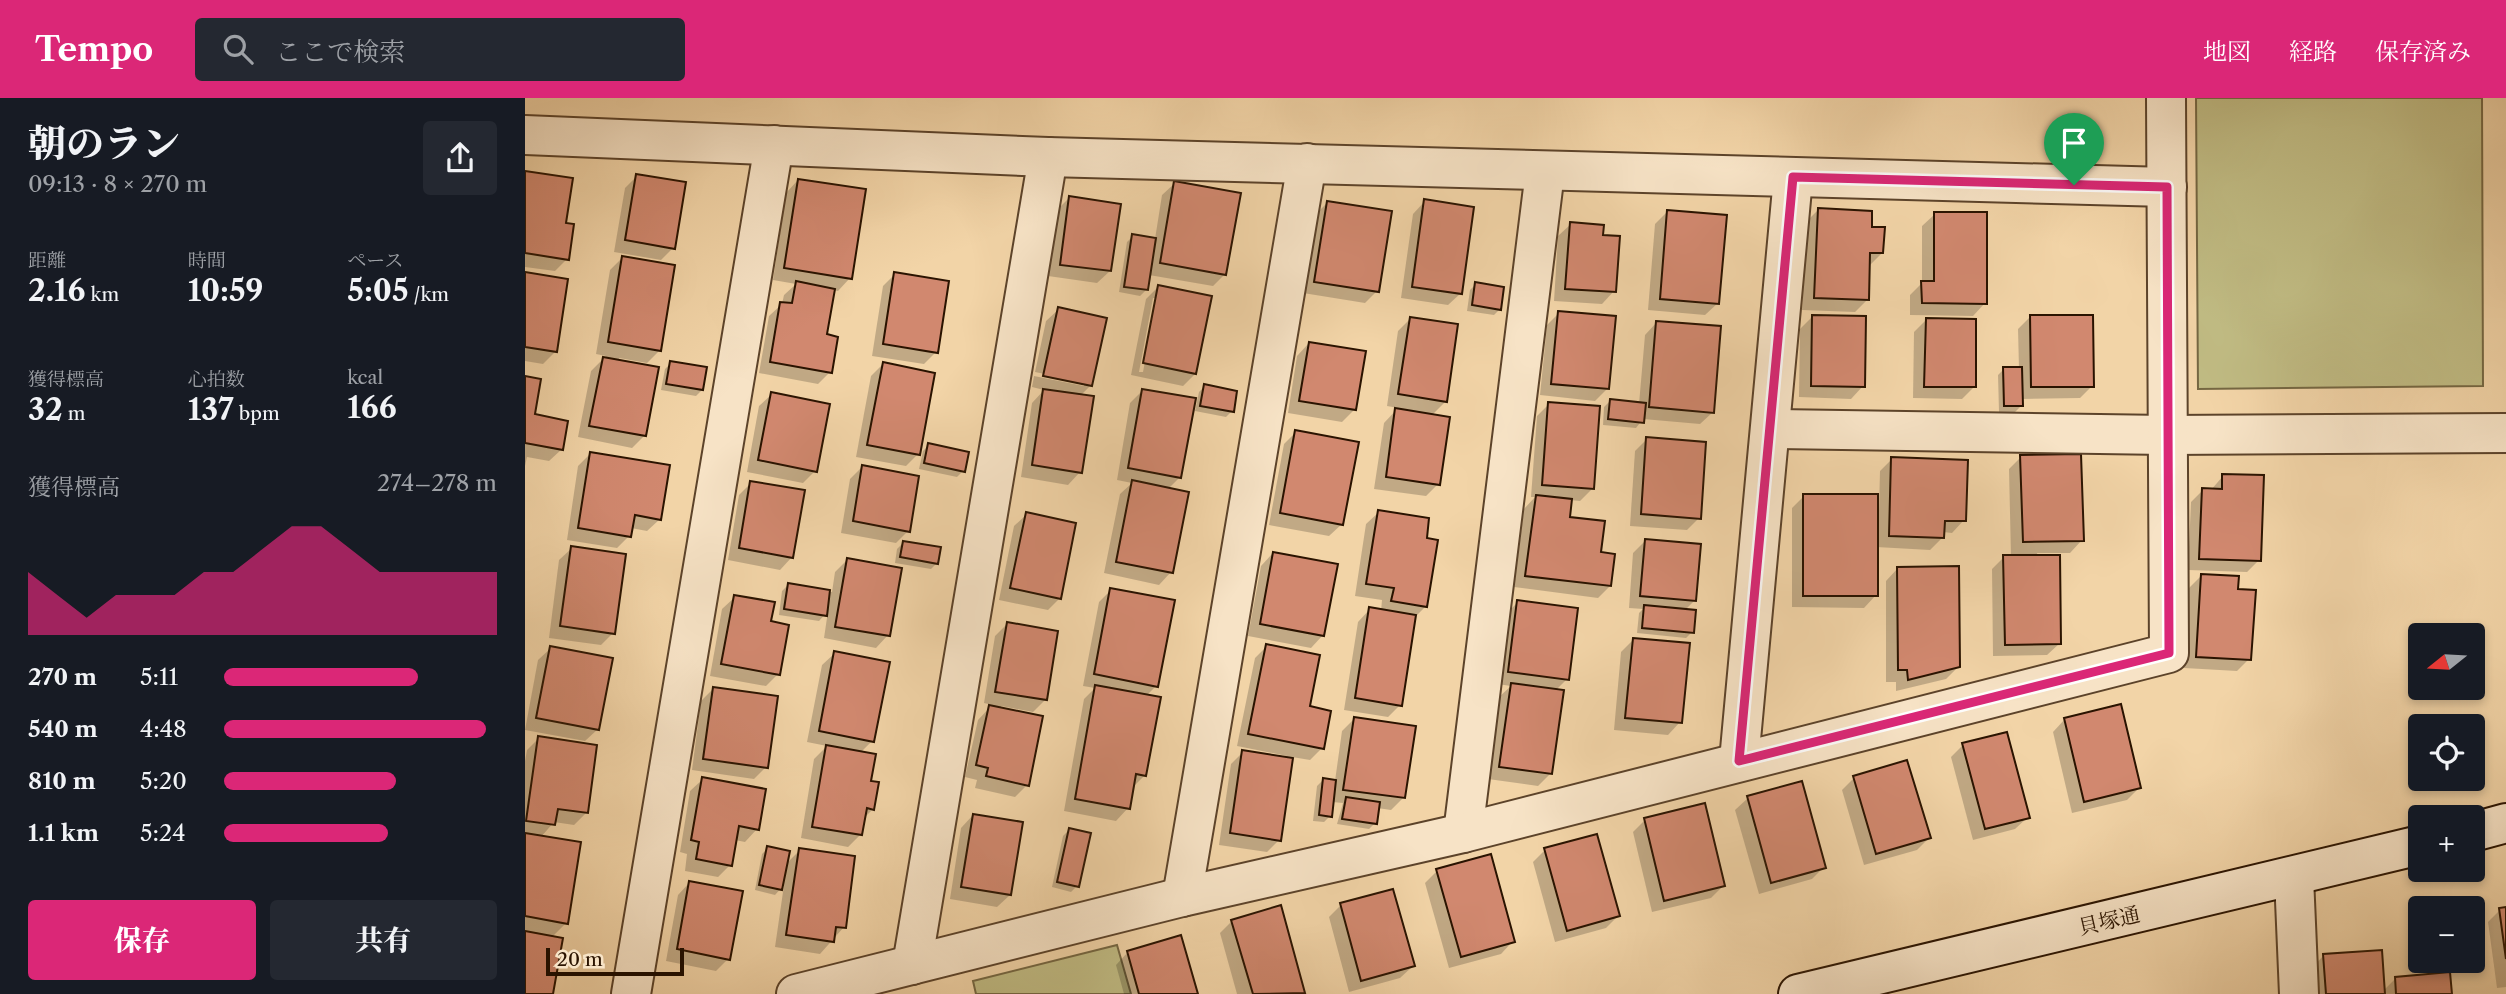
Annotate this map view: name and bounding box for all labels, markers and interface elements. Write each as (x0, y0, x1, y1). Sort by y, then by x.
search box (195, 18, 685, 81)
text: Tempo (35, 29, 153, 70)
icon: search (219, 30, 257, 68)
text: ここで検索 (275, 36, 405, 68)
text: 地図 (2203, 37, 2251, 66)
text: 経路 (2289, 37, 2337, 66)
text: 保存済み (2375, 37, 2471, 66)
pin (2044, 113, 2104, 185)
text: 朝のラン (28, 120, 180, 167)
button: share (423, 121, 497, 195)
icon: arrive (2055, 124, 2093, 162)
text: 09:13 · 8 × 270 m (28, 170, 207, 198)
text: 距離 (28, 249, 66, 272)
text: 時間 (188, 249, 226, 272)
text: ペース (347, 249, 403, 272)
text: 2.16 (28, 272, 85, 309)
text: 10:59 (188, 272, 263, 309)
text: 5:05 (347, 272, 408, 309)
text: km (85, 283, 119, 306)
text: /km (408, 283, 449, 306)
text: kcal (347, 366, 383, 389)
text: 獲得標高 (28, 368, 104, 391)
text: 心拍数 (188, 368, 245, 391)
text: 166 (347, 389, 397, 426)
text: 32 (28, 391, 63, 428)
text: 137 (188, 391, 234, 428)
text: m (63, 402, 85, 425)
text: bpm (234, 402, 280, 425)
text: 274–278 m (377, 469, 497, 497)
text: 獲得標高 (28, 473, 120, 501)
north arrow (2408, 623, 2485, 700)
map controls (2408, 623, 2485, 973)
text: 270 m (28, 663, 97, 691)
text: 5:11 (140, 663, 178, 691)
button: locate (2408, 714, 2485, 791)
text: 540 m (28, 715, 98, 743)
text: 4:48 (140, 715, 187, 743)
text: 810 m (28, 767, 96, 795)
text: 5:20 (140, 767, 187, 795)
button: + (2408, 805, 2485, 882)
text: 1.1 km (28, 819, 99, 847)
text: 5:24 (140, 819, 185, 847)
button: − (2408, 896, 2485, 973)
button: 保存 (28, 900, 256, 980)
button: 共有 (270, 900, 497, 980)
street label: 貝塚通 (2075, 901, 2142, 940)
scale bar (546, 945, 684, 977)
text: 20 m (557, 948, 603, 971)

